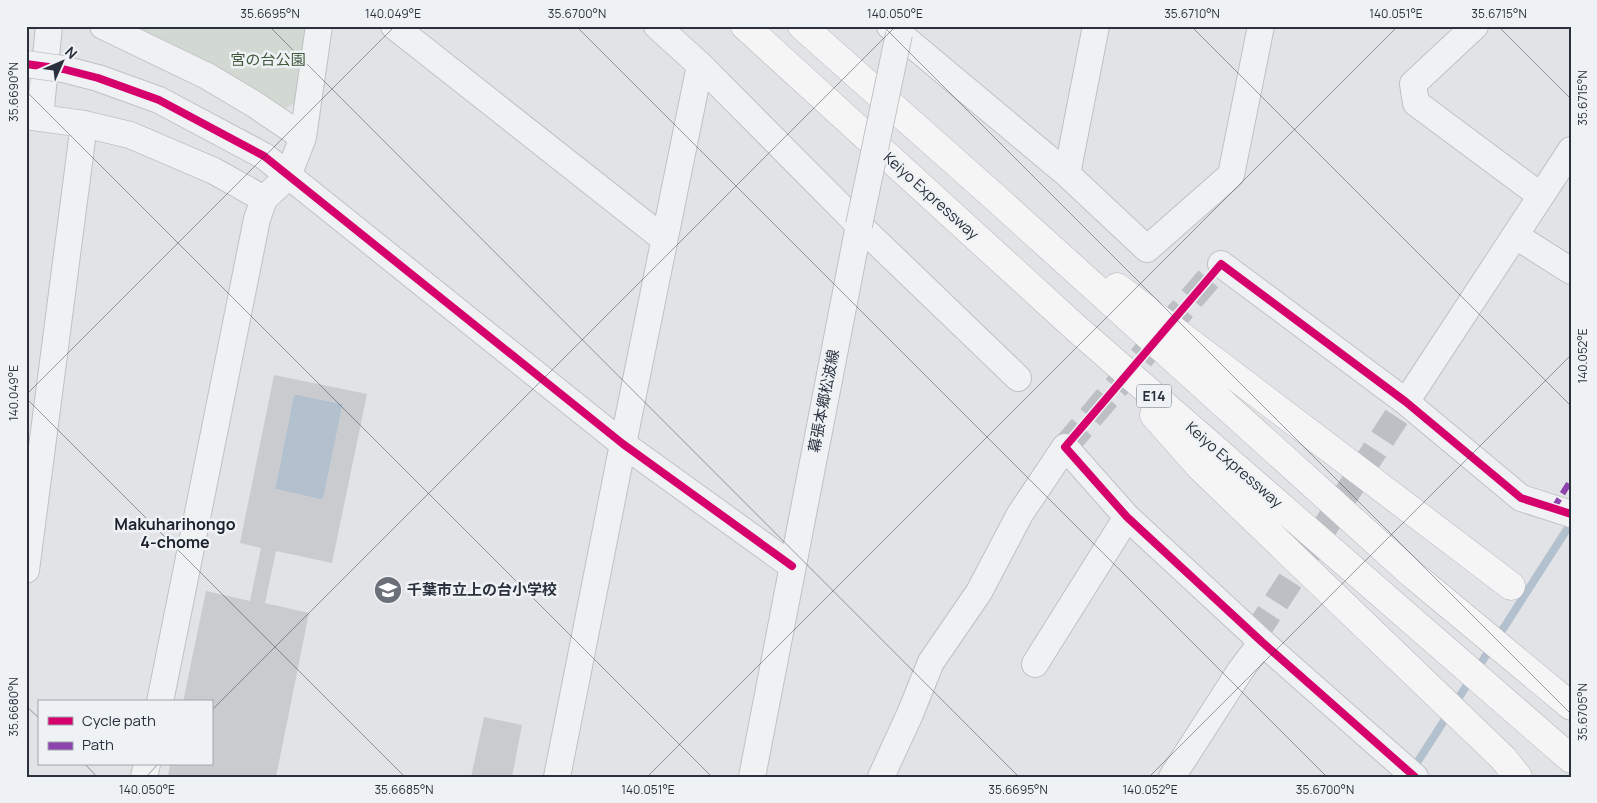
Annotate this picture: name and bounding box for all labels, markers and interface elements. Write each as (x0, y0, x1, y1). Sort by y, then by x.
text: 35.6695°N (240, 5, 300, 22)
text: 140.049°E (365, 5, 421, 22)
text: 35.6700°N (548, 5, 606, 22)
text: 140.050°E (867, 5, 923, 22)
text: 35.6710°N (1164, 5, 1220, 22)
text: 140.051°E (1369, 5, 1423, 22)
text: 35.6715°N (1471, 5, 1527, 22)
north arrow (38, 38, 88, 88)
text: N (61, 42, 82, 63)
park label: 宮の台公園 (230, 49, 306, 70)
text: 35.6690°N (5, 62, 22, 122)
text: 35.6715°N (1574, 70, 1591, 126)
street label: Keiyo Expressway (879, 147, 984, 244)
text: 140.052°E (1574, 328, 1591, 384)
street label: 幕張本郷松波線 (803, 347, 844, 454)
text: 140.049°E (5, 365, 22, 421)
road number: E14 (1136, 384, 1172, 408)
street label: Keiyo Expressway (1182, 417, 1287, 513)
district label: Makuharihongo 4-chome (114, 513, 236, 553)
school or university icon: 千葉市立上の台小学校 (373, 575, 403, 605)
place label: 千葉市立上の台小学校 (407, 579, 557, 600)
text: 35.6680°N (5, 677, 22, 737)
text: 35.6705°N (1574, 683, 1591, 741)
legend (38, 700, 212, 766)
text: Cycle path (82, 710, 156, 731)
text: Path (82, 734, 114, 755)
text: 140.050°E (119, 781, 175, 798)
text: 35.6685°N (374, 781, 434, 798)
text: 140.051°E (621, 781, 675, 798)
text: 35.6695°N (988, 781, 1048, 798)
text: 140.052°E (1122, 781, 1178, 798)
text: 35.6700°N (1296, 781, 1354, 798)

